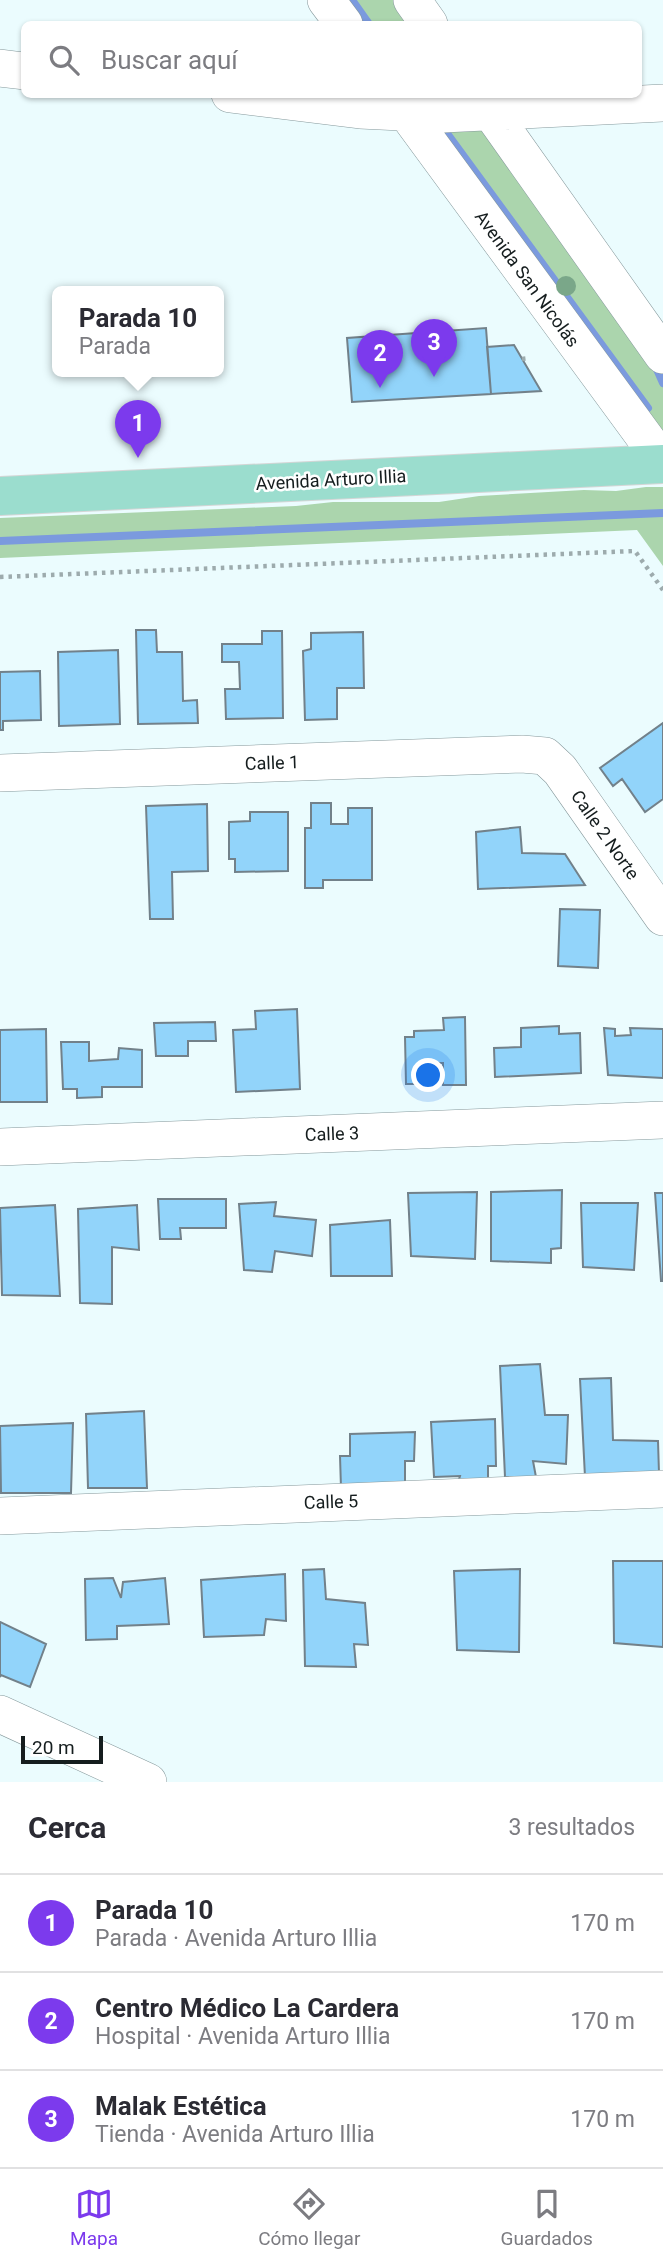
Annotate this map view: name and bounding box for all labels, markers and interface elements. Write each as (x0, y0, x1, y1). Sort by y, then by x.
search box (21, 21, 642, 98)
icon: search (45, 41, 83, 79)
text: Buscar aquí (101, 45, 238, 75)
street label: Avenida San Nicolás (471, 206, 584, 351)
popup (52, 286, 224, 377)
text: Parada 10 (79, 303, 197, 333)
pin: 3 (411, 319, 457, 377)
pin: 2 (357, 330, 403, 388)
text: Parada (79, 333, 151, 360)
pin: 1 (115, 400, 161, 458)
street label: Avenida Arturo Illia (255, 465, 407, 494)
street label: Calle 1 (244, 751, 300, 774)
street label: Calle 2 Norte (567, 786, 644, 883)
your location (411, 1058, 445, 1092)
street label: Calle 3 (304, 1122, 360, 1145)
street label: Calle 5 (303, 1490, 359, 1513)
scale bar (21, 1733, 103, 1765)
text: 20 m (32, 1736, 75, 1759)
text: Cerca (28, 1810, 106, 1845)
text: 3 resultados (508, 1814, 635, 1841)
text: Parada 10 (95, 1895, 213, 1925)
text: 1 (44, 1910, 58, 1937)
text: 170 m (570, 1910, 635, 1937)
text: Parada · Avenida Arturo Illia (95, 1925, 377, 1952)
text: Centro Médico La Cardera (95, 1993, 399, 2023)
text: 2 (44, 2008, 58, 2035)
text: 170 m (570, 2008, 635, 2035)
text: Hospital · Avenida Arturo Illia (95, 2023, 391, 2050)
text: Malak Estética (95, 2091, 267, 2121)
text: 3 (44, 2106, 58, 2133)
text: 170 m (570, 2106, 635, 2133)
text: Tienda · Avenida Arturo Illia (95, 2121, 375, 2148)
tab: Mapa (70, 2185, 118, 2250)
tab: Cómo llegar (258, 2185, 360, 2250)
tab: Guardados (501, 2185, 593, 2250)

